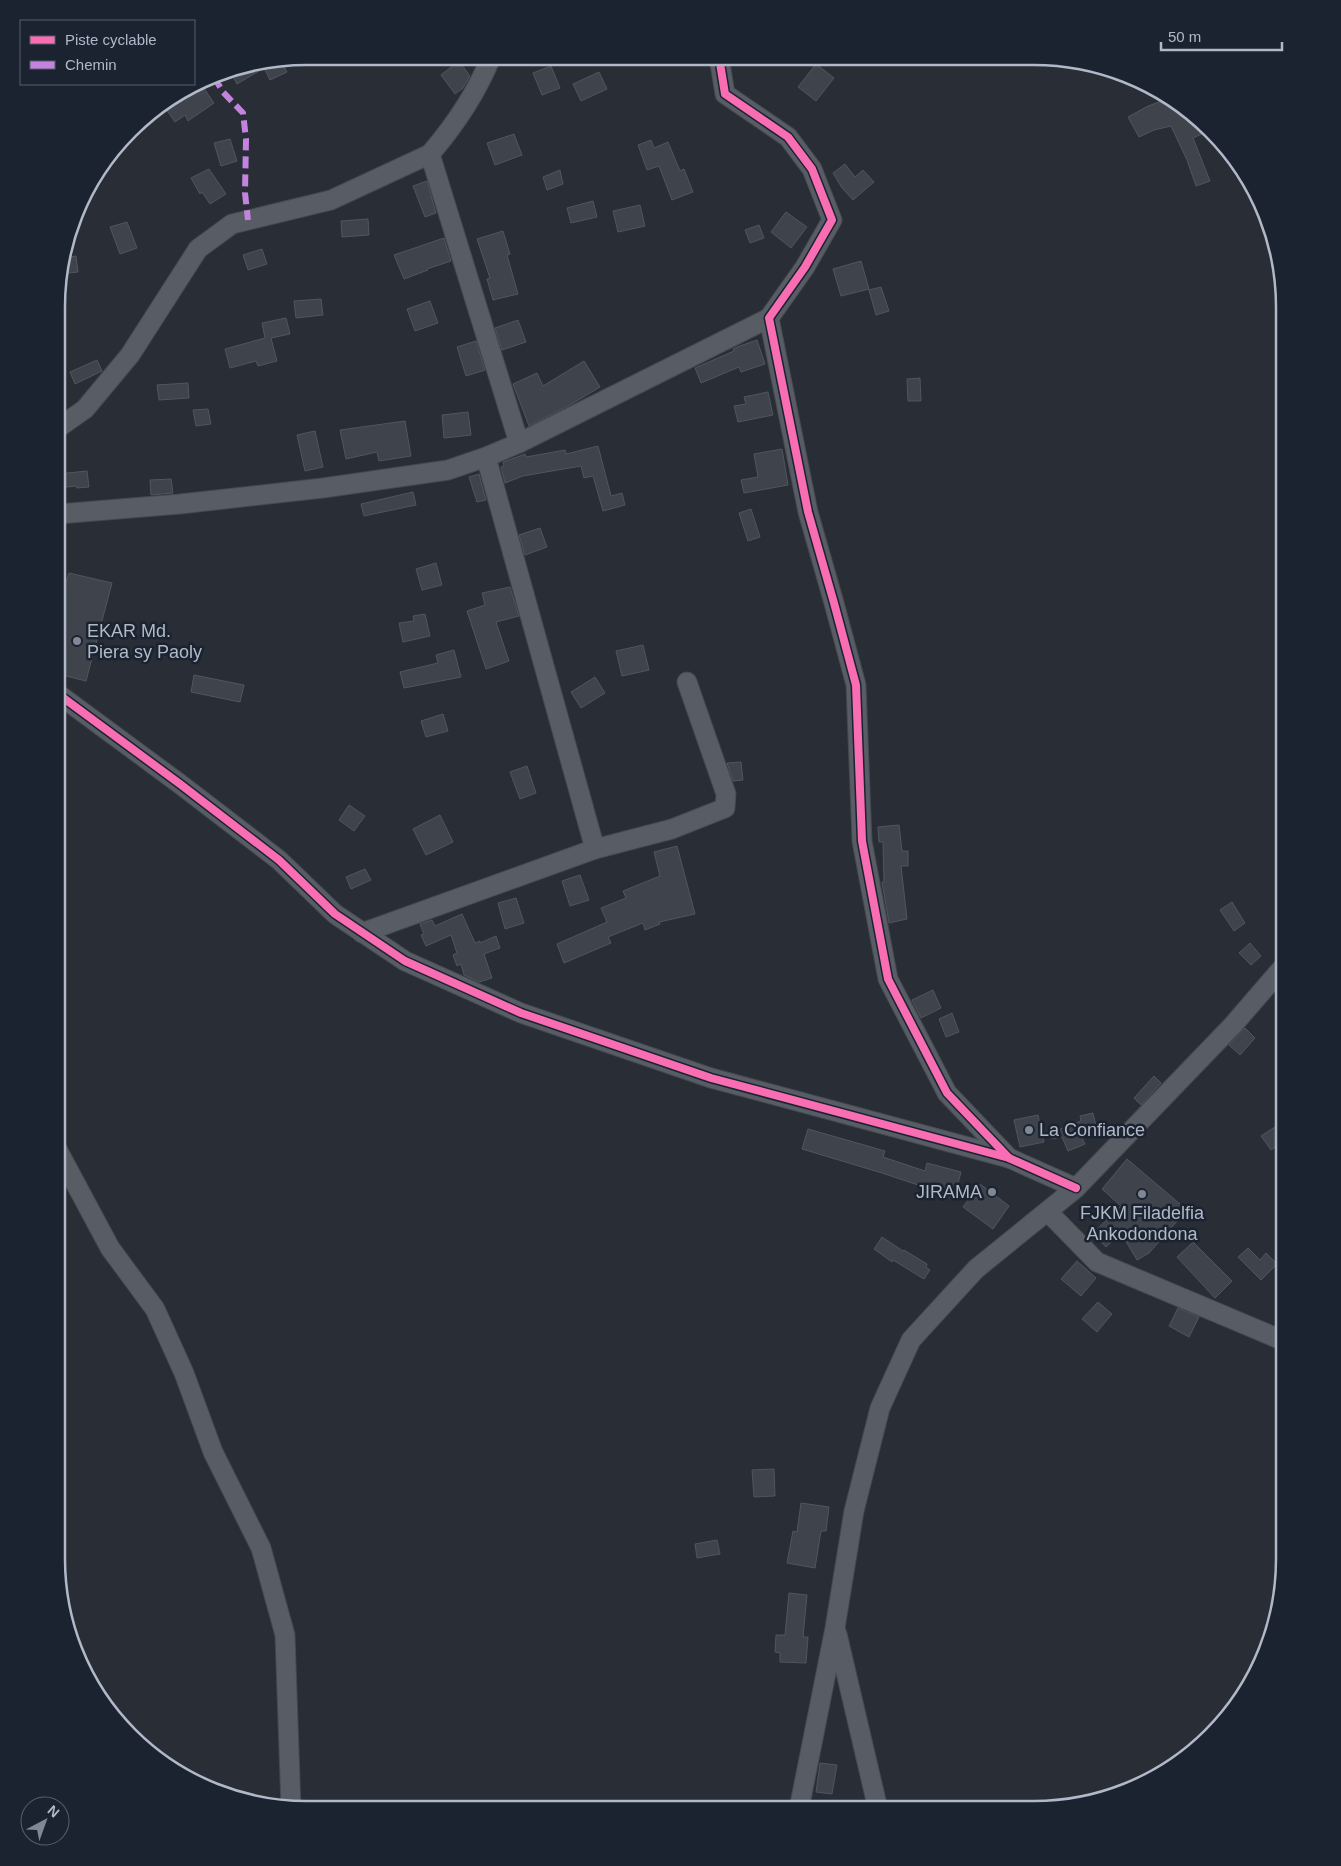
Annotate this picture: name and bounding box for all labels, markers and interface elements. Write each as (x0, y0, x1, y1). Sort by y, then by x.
legend (20, 20, 195, 85)
scale bar (1161, 20, 1282, 52)
text: 50 m (1168, 28, 1201, 45)
text: Piste cyclable (65, 31, 157, 48)
text: Chemin (65, 56, 117, 73)
place label: EKAR Md. Piera sy Paoly (87, 621, 202, 662)
marker: EKAR Md. Piera sy Paoly (71, 635, 83, 647)
place label: La Confiance (1039, 1120, 1145, 1140)
marker: La Confiance (1023, 1124, 1035, 1136)
place label: JIRAMA (916, 1182, 982, 1202)
marker: JIRAMA (986, 1186, 998, 1198)
marker: FJKM Filadelfia Ankodondona (1136, 1188, 1148, 1200)
place label: FJKM Filadelfia Ankodondona (1080, 1203, 1205, 1244)
north arrow (20, 1796, 70, 1846)
text: N (44, 1802, 63, 1821)

